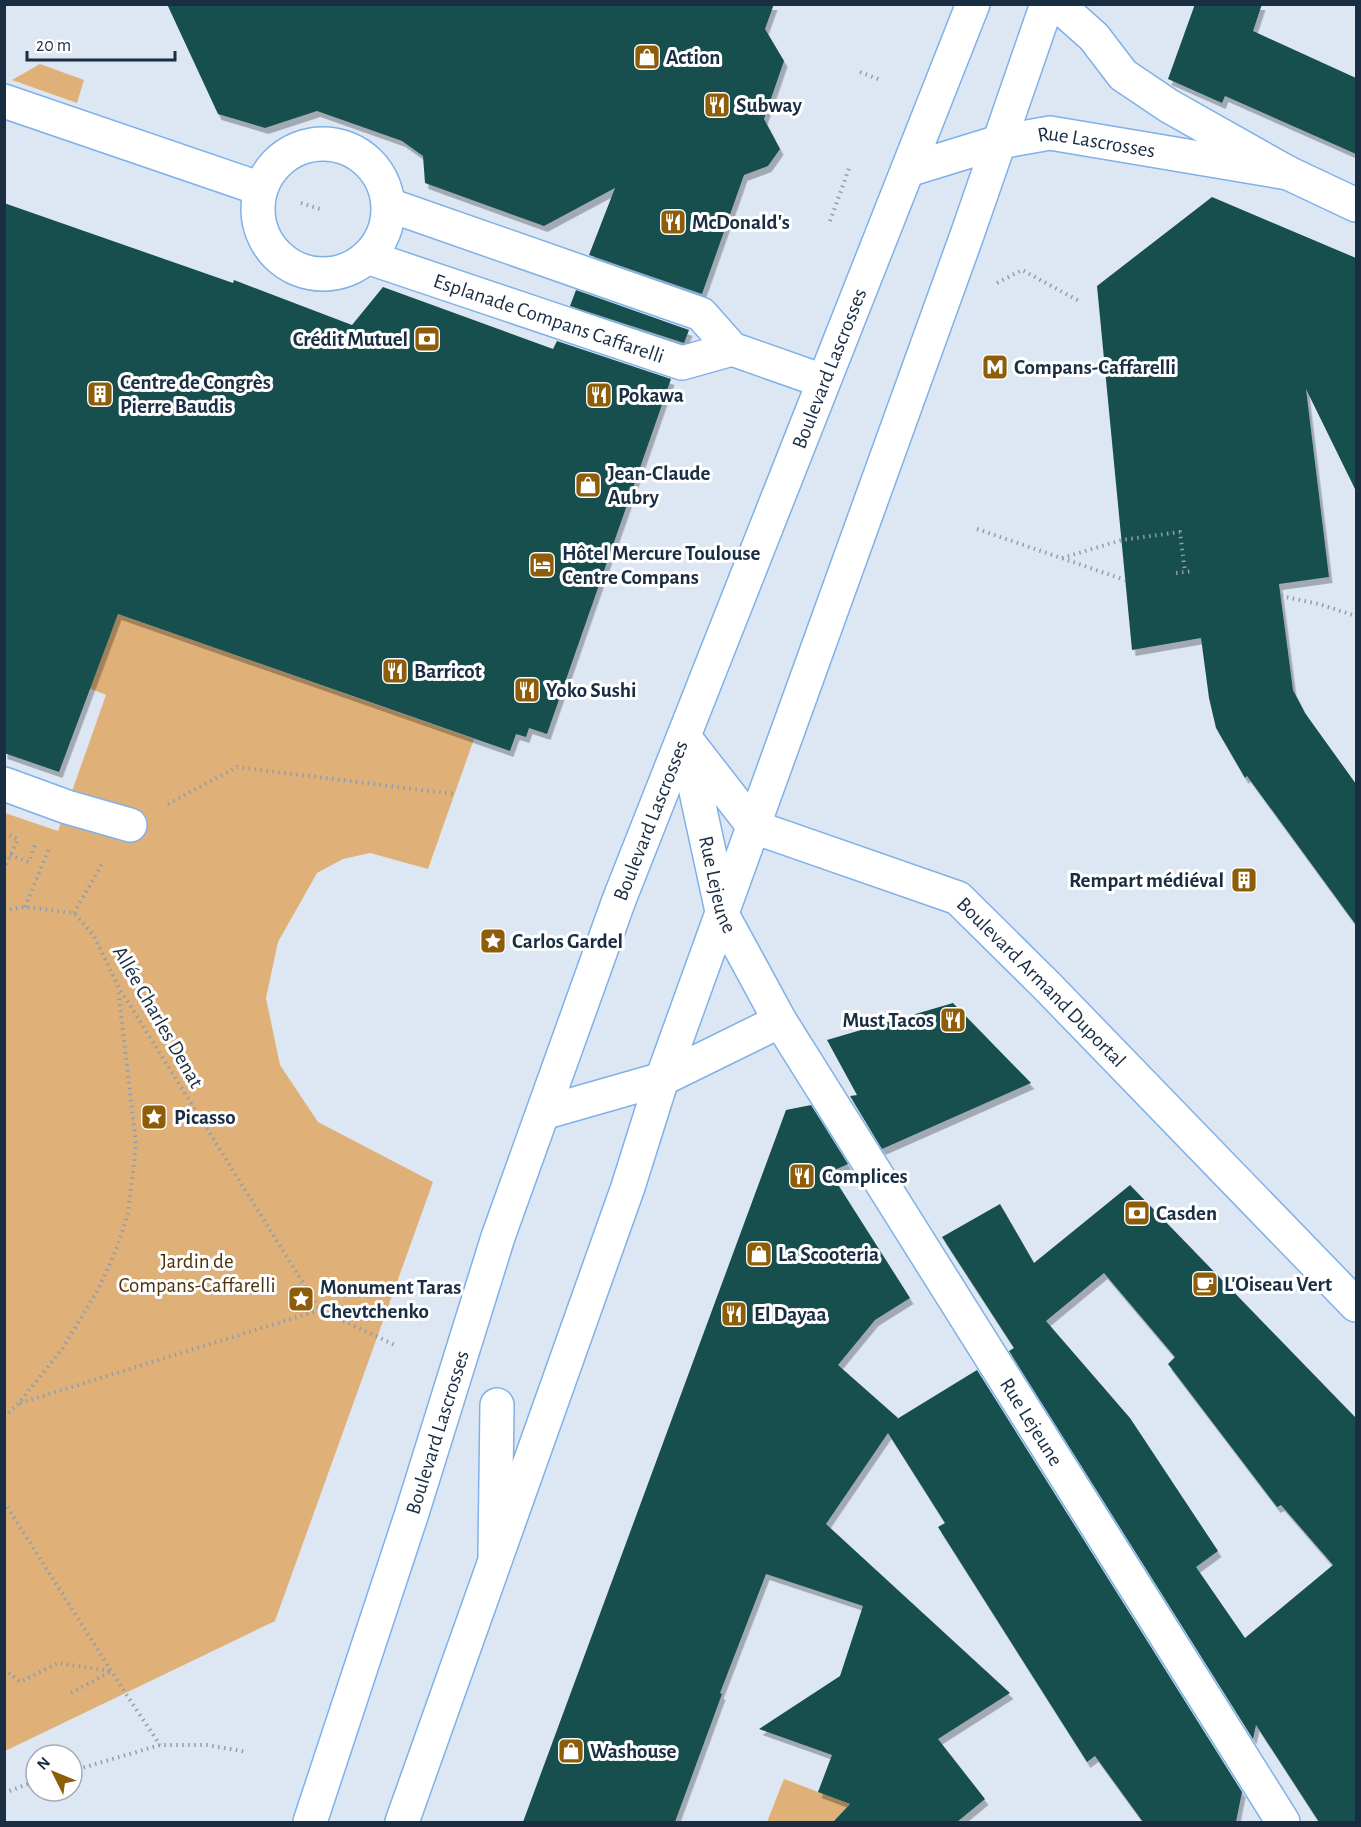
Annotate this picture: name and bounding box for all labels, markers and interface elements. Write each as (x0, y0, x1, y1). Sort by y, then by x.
scale bar (27, 24, 176, 62)
text: 20 m (36, 37, 71, 55)
shop icon: Action (632, 42, 662, 72)
place label: Action (666, 47, 720, 68)
restaurant icon: Subway (702, 90, 732, 120)
place label: Subway (736, 95, 802, 116)
street label: Rue Lascrosses (1036, 122, 1157, 161)
restaurant icon: McDonald's (658, 207, 688, 237)
place label: McDonald's (692, 212, 790, 233)
street label: Esplanade Compans Caffarelli (431, 270, 667, 367)
street label: Boulevard Lascrosses (788, 285, 870, 452)
bank icon: Crédit Mutuel (412, 324, 442, 354)
place label: Crédit Mutuel (293, 329, 408, 350)
metro station icon: Compans-Caffarelli (980, 352, 1010, 382)
place label: Compans-Caffarelli (1014, 357, 1176, 378)
place label: Centre de Congrès Pierre Baudis (120, 372, 271, 417)
building icon: Centre de Congrès Pierre Baudis (85, 379, 115, 409)
restaurant icon: Pokawa (584, 380, 614, 410)
place label: Pokawa (618, 385, 684, 406)
place label: Jean-Claude Aubry (608, 463, 711, 508)
shop icon: Jean-Claude Aubry (573, 470, 603, 500)
place label: Hôtel Mercure Toulouse Centre Compans (562, 543, 760, 588)
hotel icon: Hôtel Mercure Toulouse Centre Compans (527, 550, 557, 580)
restaurant icon: Barricot (380, 656, 410, 686)
place label: Barricot (414, 661, 482, 682)
restaurant icon: Yoko Sushi (512, 675, 542, 705)
place label: Yoko Sushi (546, 680, 636, 701)
street label: Boulevard Lascrosses (609, 737, 691, 904)
street label: Rue Lejeune (695, 834, 741, 936)
building icon: Rempart médiéval (1229, 865, 1259, 895)
place label: Rempart médiéval (1069, 870, 1224, 891)
street label: Boulevard Armand Duportal (953, 893, 1130, 1071)
place icon: Carlos Gardel (478, 926, 508, 956)
place label: Carlos Gardel (512, 931, 623, 952)
street label: Allée Charles Denat (109, 942, 207, 1092)
restaurant icon: Must Tacos (938, 1005, 968, 1035)
place label: Must Tacos (842, 1010, 934, 1031)
place icon: Picasso (139, 1102, 169, 1132)
place label: Picasso (174, 1107, 236, 1128)
restaurant icon: Complices (787, 1161, 817, 1191)
place label: Complices (822, 1166, 908, 1187)
bank icon: Casden (1122, 1198, 1152, 1228)
place label: Casden (1156, 1203, 1217, 1224)
shop icon: La Scooteria (744, 1239, 774, 1269)
place label: La Scooteria (778, 1244, 879, 1265)
park label: Jardin de Compans-Caffarelli (119, 1251, 275, 1296)
cafe icon: L'Oiseau Vert (1190, 1269, 1220, 1299)
place label: L'Oiseau Vert (1224, 1274, 1332, 1295)
place label: Monument Taras Chevtchenko (320, 1277, 461, 1322)
place icon: Monument Taras Chevtchenko (286, 1284, 316, 1314)
restaurant icon: El Dayaa (719, 1299, 749, 1329)
place label: El Dayaa (754, 1304, 827, 1325)
street label: Boulevard Lascrosses (402, 1348, 473, 1517)
street label: Rue Lejeune (996, 1374, 1067, 1470)
shop icon: Washouse (556, 1736, 586, 1766)
place label: Washouse (590, 1741, 677, 1762)
north arrow (24, 1743, 84, 1803)
text: N (34, 1754, 53, 1773)

